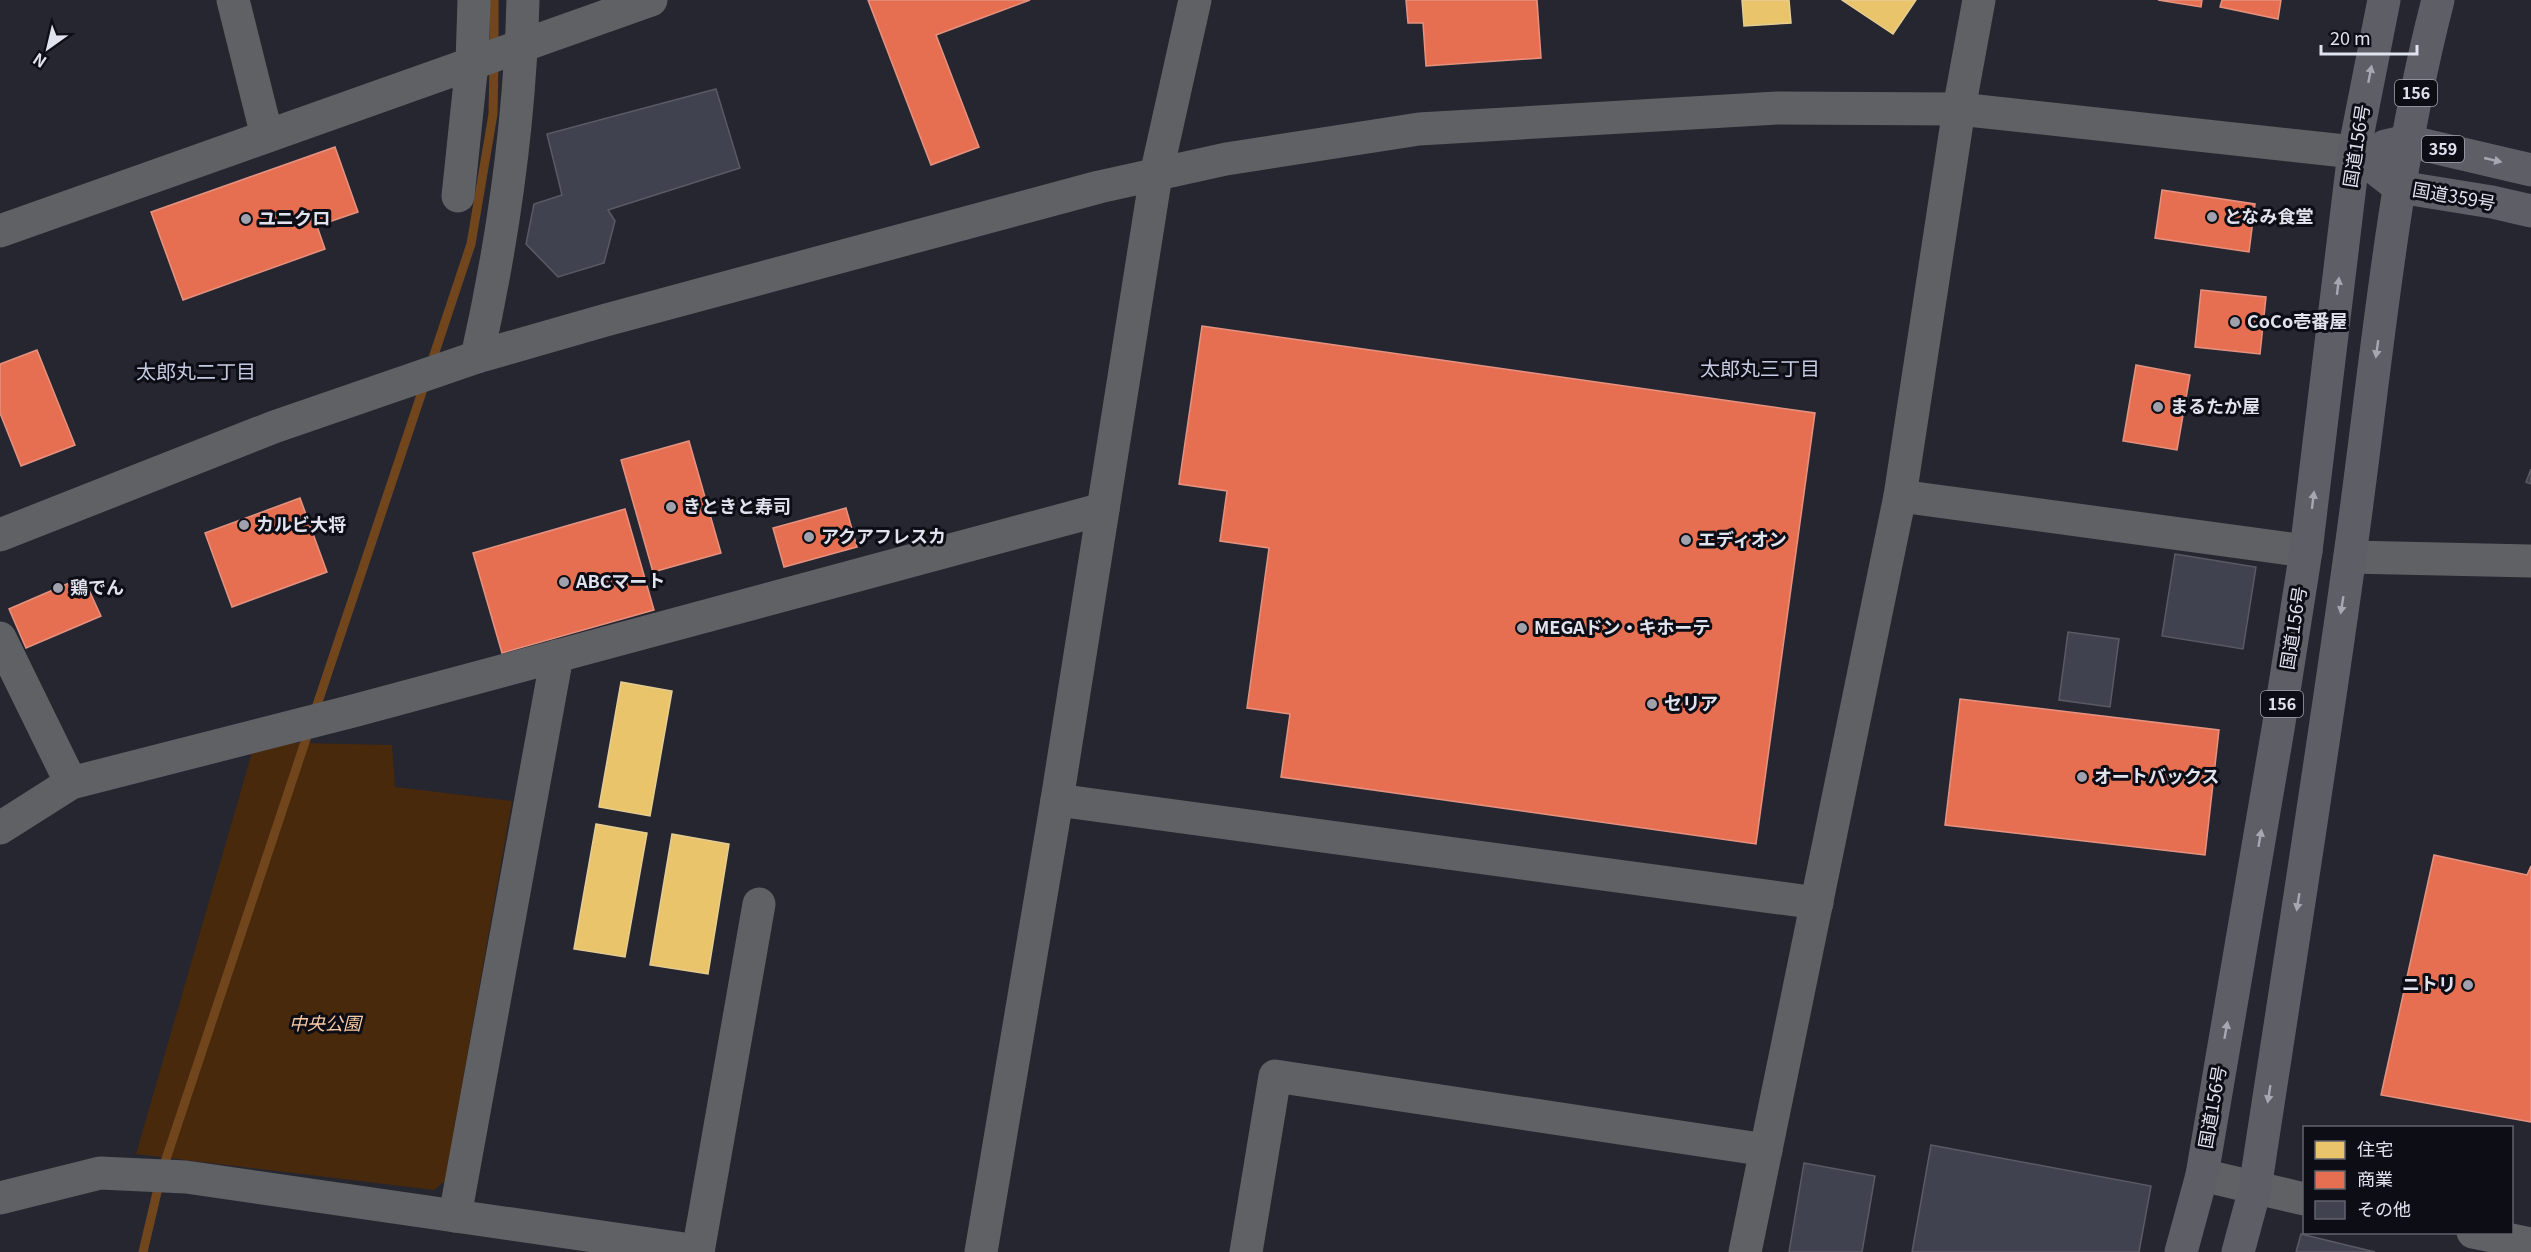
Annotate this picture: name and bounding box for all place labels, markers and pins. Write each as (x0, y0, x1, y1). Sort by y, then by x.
place label: となみ食堂 (2224, 202, 2313, 228)
place label: ユニクロ (258, 204, 330, 230)
marker: となみ食堂 (2205, 210, 2219, 224)
marker: ユニクロ (239, 212, 253, 226)
place label: CoCo壱番屋 (2247, 307, 2347, 333)
marker: CoCo壱番屋 (2228, 315, 2242, 329)
place label: まるたか屋 (2170, 392, 2260, 418)
marker: まるたか屋 (2151, 400, 2165, 414)
place label: きときと寿司 (683, 492, 791, 518)
marker: きときと寿司 (664, 500, 678, 514)
place label: カルビ大将 (256, 510, 346, 536)
marker: カルビ大将 (237, 518, 251, 532)
place label: アクアフレスカ (821, 522, 946, 548)
place label: エディオン (1698, 525, 1787, 551)
marker: アクアフレスカ (802, 530, 816, 544)
marker: エディオン (1679, 533, 1693, 547)
place label: ABCマート (575, 567, 666, 593)
place label: 鶏でん (70, 573, 124, 599)
marker: ABCマート (557, 575, 571, 589)
marker: 鶏でん (51, 581, 65, 595)
place label: MEGAドン・キホーテ (1534, 613, 1711, 639)
marker: MEGAドン・キホーテ (1515, 621, 1529, 635)
place label: セリア (1664, 689, 1718, 715)
marker: セリア (1645, 697, 1659, 711)
place label: オートバックス (2094, 762, 2219, 788)
marker: オートバックス (2075, 770, 2089, 784)
place label: ニトリ (2402, 970, 2456, 996)
marker: ニトリ (2461, 978, 2475, 992)

